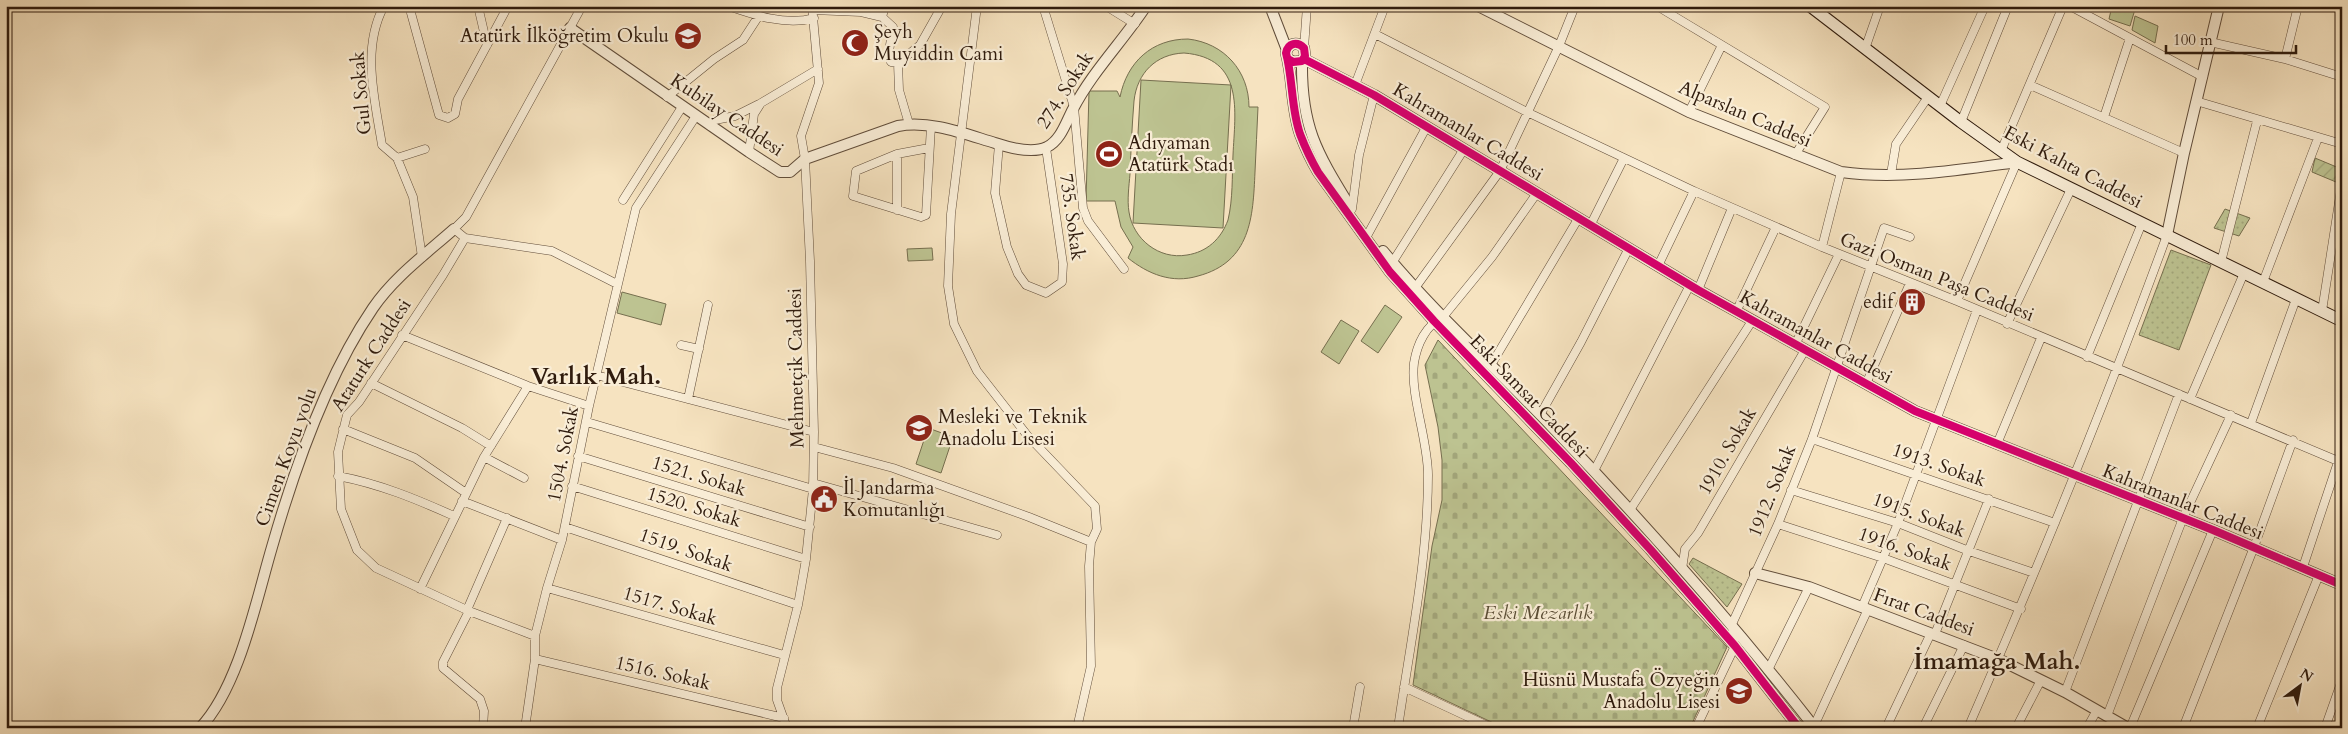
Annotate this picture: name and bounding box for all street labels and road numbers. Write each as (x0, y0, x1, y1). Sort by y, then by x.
street label: 274. Sokak (1030, 46, 1100, 134)
street label: Gul Sokak (344, 49, 378, 136)
street label: Kubilay Caddesi (665, 67, 789, 163)
street label: Alparslan Caddesi (1674, 74, 1816, 154)
street label: Kahramanlar Caddesi (1388, 77, 1548, 187)
street label: Eski Kahta Caddesi (1999, 119, 2147, 215)
street label: 735. Sokak (1053, 172, 1091, 263)
street label: Gazi Osman Paşa Caddesi (1836, 226, 2038, 328)
street label: Kahramanlar Caddesi (1735, 284, 1897, 390)
street label: Mehmetçik Caddesi (782, 288, 810, 448)
street label: Ataturk Caddesi (325, 294, 417, 416)
street label: Eski Samsat Caddesi (1464, 329, 1594, 463)
street label: Cimen Koyu yolu (249, 384, 323, 530)
street label: 1910. Sokak (1691, 402, 1763, 500)
street label: 1504. Sokak (541, 403, 585, 504)
street label: 1913. Sokak (1889, 437, 1990, 493)
street label: 1912. Sokak (1742, 440, 1803, 541)
street label: 1521. Sokak (649, 449, 750, 503)
street label: Kahramanlar Caddesi (2099, 458, 2267, 546)
street label: 1520. Sokak (644, 480, 745, 534)
street label: 1915. Sokak (1869, 486, 1970, 544)
street label: 1916. Sokak (1855, 521, 1956, 577)
street label: 1519. Sokak (636, 522, 737, 578)
street label: 1517. Sokak (620, 580, 721, 632)
street label: Fırat Caddesi (1870, 582, 1978, 642)
street label: 1516. Sokak (613, 649, 714, 697)

